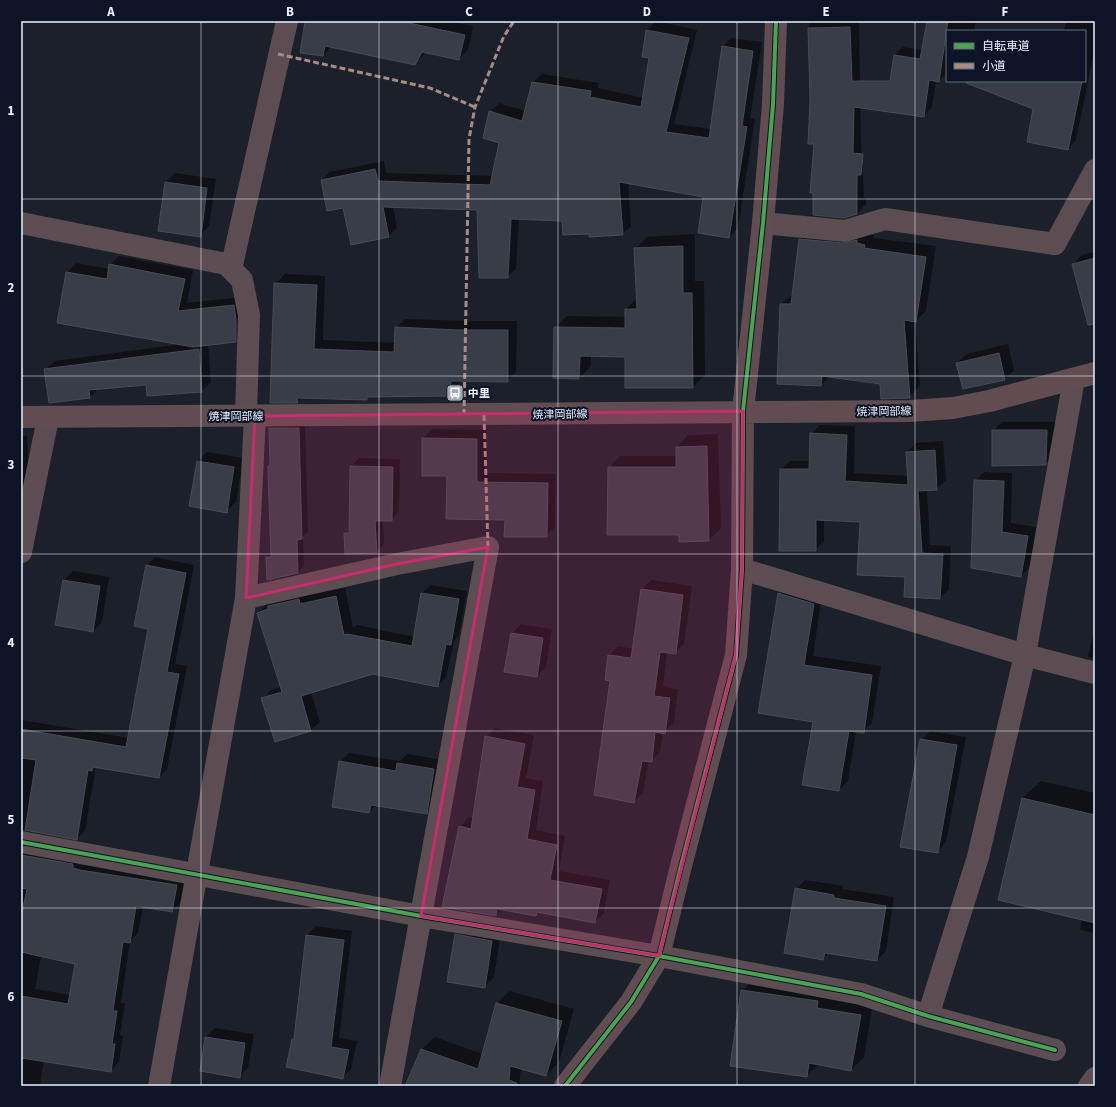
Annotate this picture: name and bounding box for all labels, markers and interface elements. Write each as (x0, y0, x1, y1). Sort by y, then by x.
text: A (106, 3, 115, 21)
text: B (286, 3, 294, 21)
text: C (465, 3, 473, 21)
text: D (643, 3, 651, 21)
text: E (822, 3, 830, 21)
text: F (1002, 3, 1009, 21)
legend (946, 30, 1086, 82)
text: 自転車道 (982, 38, 1030, 55)
text: 小道 (982, 58, 1006, 75)
text: 1 (8, 102, 15, 120)
text: 2 (8, 279, 15, 297)
bus stop icon: 中里 (445, 383, 465, 403)
place label: 中里 (468, 386, 490, 401)
street label: 焼津岡部線 (856, 404, 912, 419)
street label: 焼津岡部線 (532, 407, 588, 422)
street label: 焼津岡部線 (209, 409, 264, 424)
text: 3 (8, 456, 15, 474)
text: 4 (8, 634, 15, 652)
text: 5 (8, 811, 15, 829)
text: 6 (8, 988, 15, 1006)

